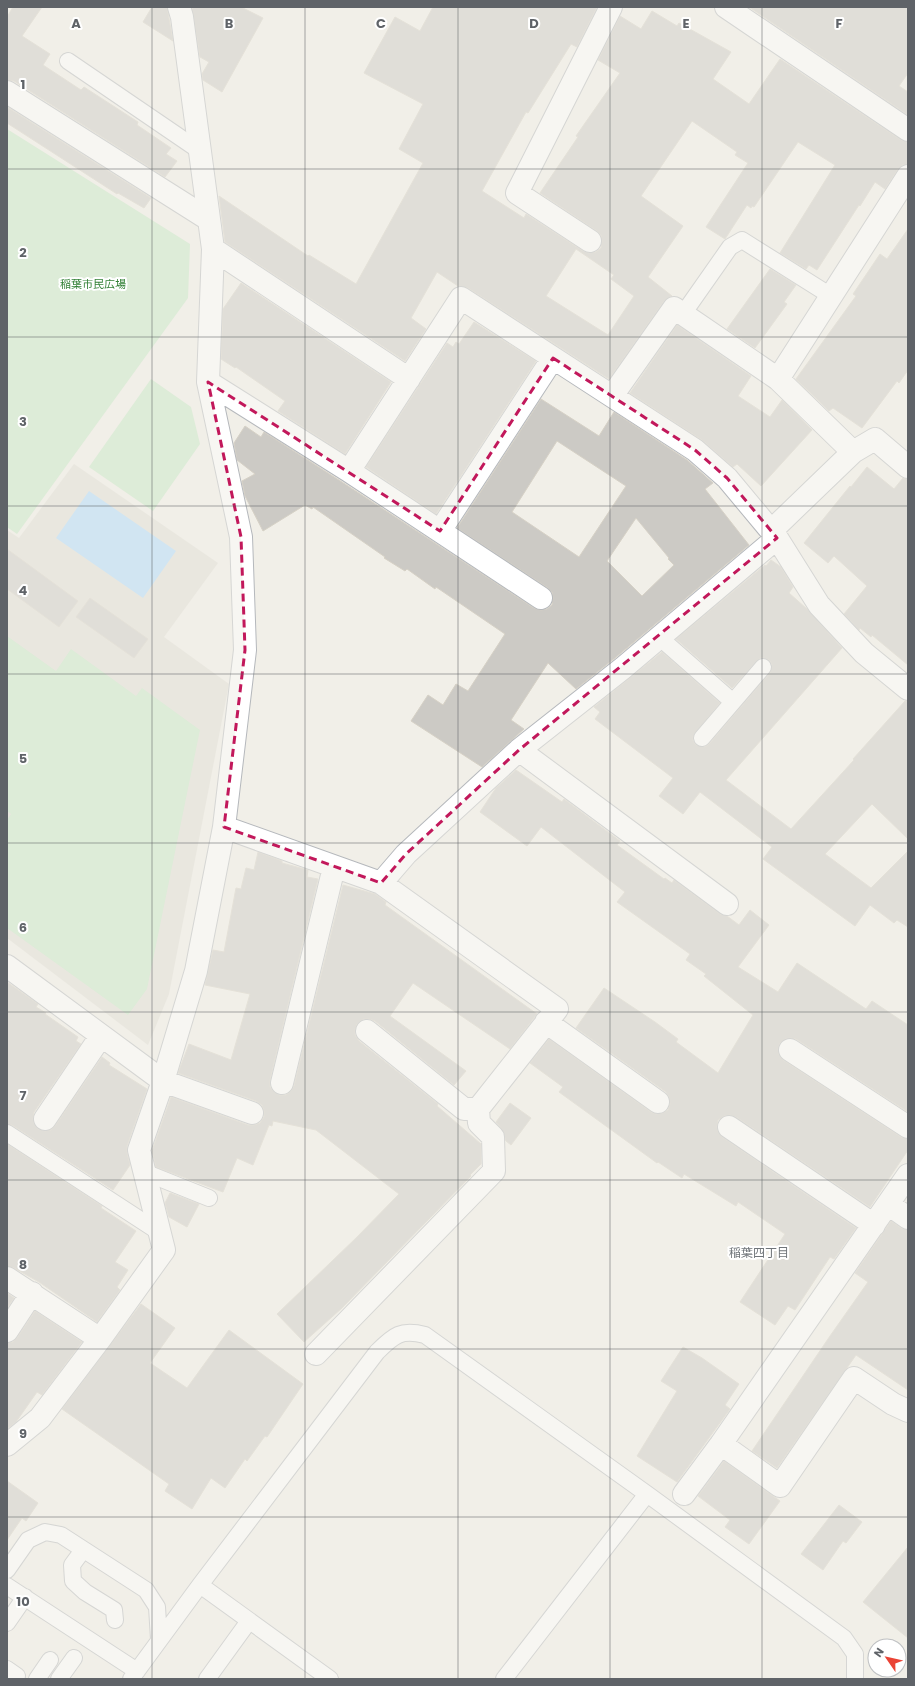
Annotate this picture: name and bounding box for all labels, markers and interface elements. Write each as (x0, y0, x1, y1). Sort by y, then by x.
text: A (71, 14, 81, 33)
text: B (225, 14, 234, 33)
text: C (376, 14, 386, 33)
text: D (529, 14, 539, 33)
text: E (682, 14, 690, 33)
text: F (835, 14, 843, 33)
text: 1 (21, 75, 25, 94)
text: 2 (19, 243, 27, 262)
park label: 稲葉市民広場 (60, 276, 126, 292)
text: 3 (19, 412, 27, 431)
text: 4 (19, 581, 28, 600)
text: 5 (19, 749, 27, 768)
text: 6 (19, 918, 27, 937)
text: 7 (20, 1086, 27, 1105)
district label: 稲葉四丁目 (729, 1244, 789, 1261)
text: 8 (19, 1255, 27, 1274)
text: 9 (19, 1424, 27, 1443)
text: 10 (16, 1592, 30, 1611)
north arrow (867, 1638, 907, 1678)
text: N (870, 1645, 888, 1660)

